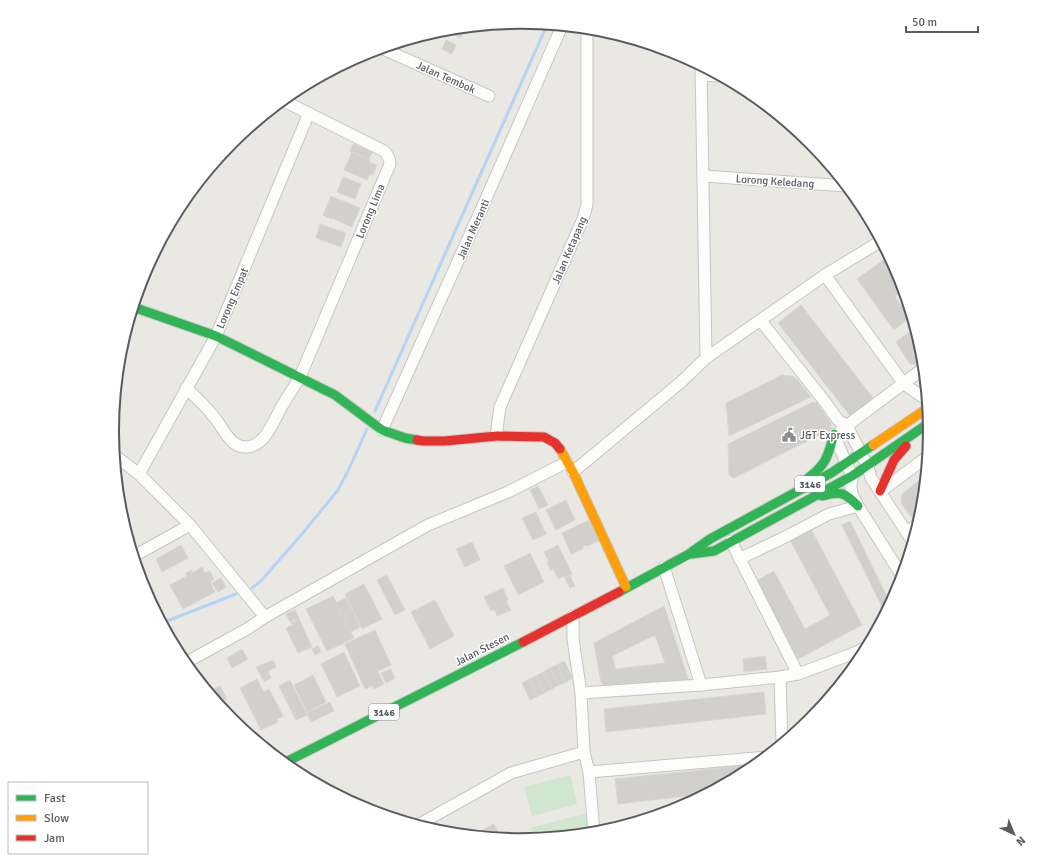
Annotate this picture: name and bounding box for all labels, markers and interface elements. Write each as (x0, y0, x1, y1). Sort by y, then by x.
scale bar (906, 8, 978, 34)
text: 50 m (912, 15, 937, 30)
street label: Jalan Tembok (414, 59, 478, 96)
street label: Lorong Keledang (735, 172, 815, 191)
street label: Lorong Lima (353, 182, 388, 240)
street label: Jalan Meranti (454, 197, 492, 261)
street label: Jalan Ketapang (549, 214, 590, 286)
street label: Lorong Empat (214, 266, 251, 331)
public building icon: J&T Express (781, 427, 797, 443)
place label: J&T Express (800, 429, 856, 442)
road number: 3146 (795, 476, 825, 492)
street label: Jalan Stesen (453, 630, 512, 669)
road number: 3146 (369, 704, 399, 720)
legend (8, 782, 148, 854)
text: Fast (44, 791, 65, 806)
text: Slow (44, 811, 69, 826)
north arrow (994, 814, 1034, 854)
text: Jam (44, 831, 65, 846)
text: N (1013, 833, 1028, 848)

